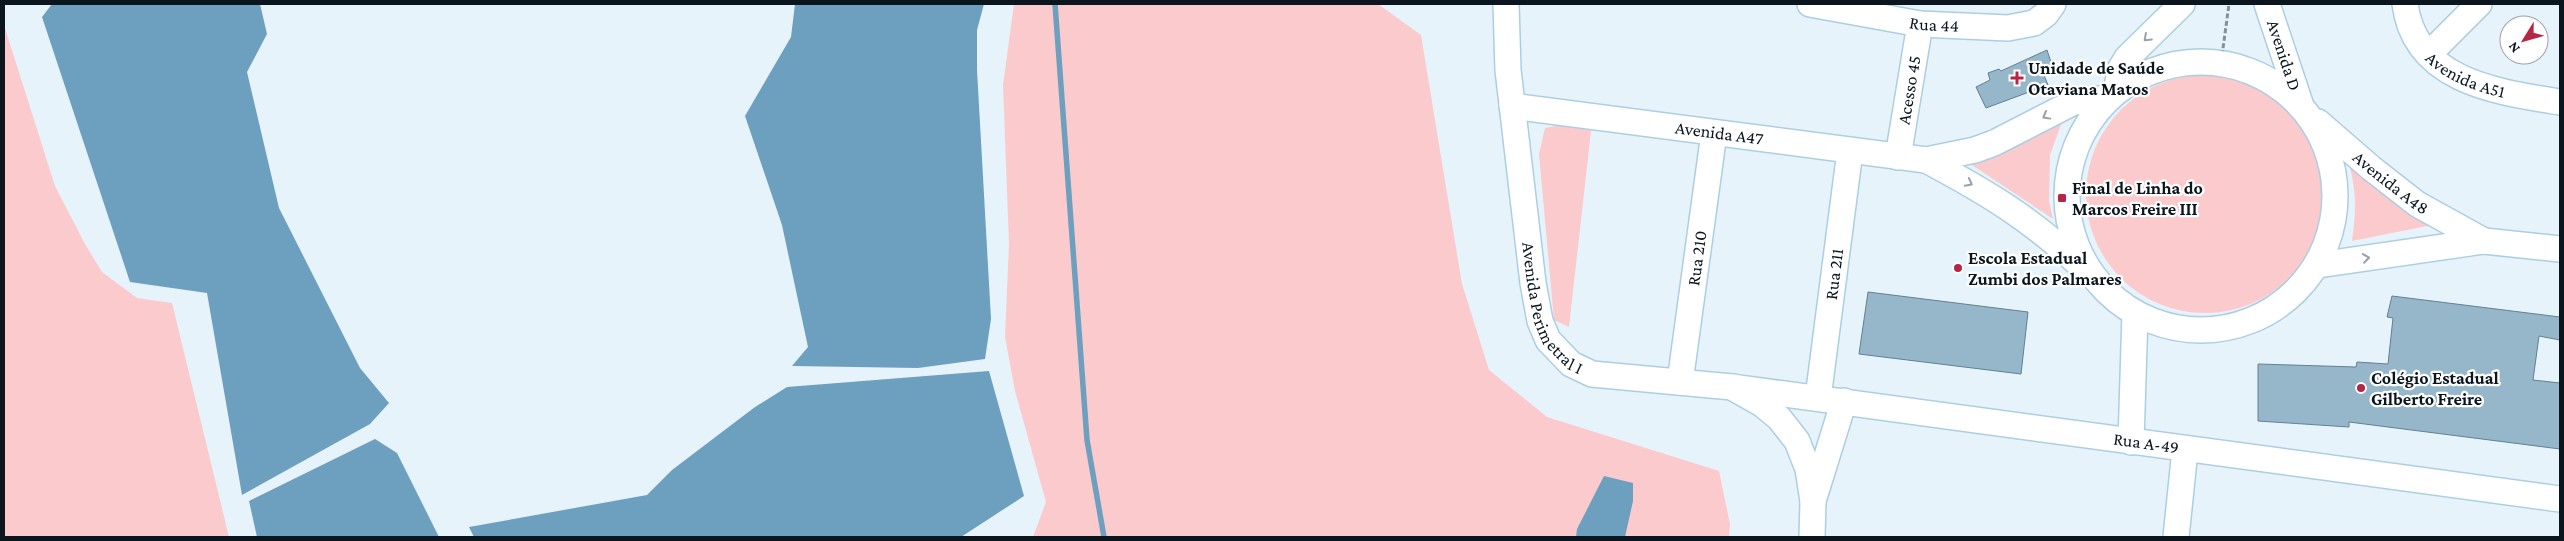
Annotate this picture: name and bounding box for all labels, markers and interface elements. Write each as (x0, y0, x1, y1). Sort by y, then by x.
street label: Rua 44 (1908, 12, 1959, 36)
north arrow (2499, 15, 2549, 65)
street label: Avenida D (2263, 17, 2305, 93)
one-way arrow (2143, 32, 2152, 41)
text: N (2504, 39, 2523, 56)
street label: Avenida A51 (2421, 48, 2507, 102)
street label: Acesso 45 (1894, 54, 1925, 126)
place label: Unidade de Saúde Otaviana Matos (2028, 58, 2164, 99)
marker: Unidade de Saúde Otaviana Matos (2010, 71, 2024, 85)
one-way arrow (2042, 109, 2051, 119)
street label: Avenida A47 (1674, 117, 1765, 149)
street label: Avenida A48 (2349, 147, 2432, 218)
one-way arrow (1964, 177, 1973, 187)
place label: Final de Linha do Marcos Freire III (2072, 178, 2203, 219)
marker: Final de Linha do Marcos Freire III (2056, 192, 2068, 204)
street label: Rua 210 (1683, 229, 1711, 287)
street label: Avenida Perimetral I (1518, 241, 1586, 378)
street label: Rua 211 (1821, 247, 1847, 301)
place label: Escola Estadual Zumbi dos Palmares (1968, 248, 2122, 289)
one-way arrow (2362, 254, 2370, 264)
marker: Escola Estadual Zumbi dos Palmares (1952, 262, 1964, 274)
place label: Colégio Estadual Gilberto Freire (2371, 368, 2499, 409)
marker: Colégio Estadual Gilberto Freire (2355, 382, 2367, 394)
street label: Rua A-49 (2112, 429, 2180, 457)

